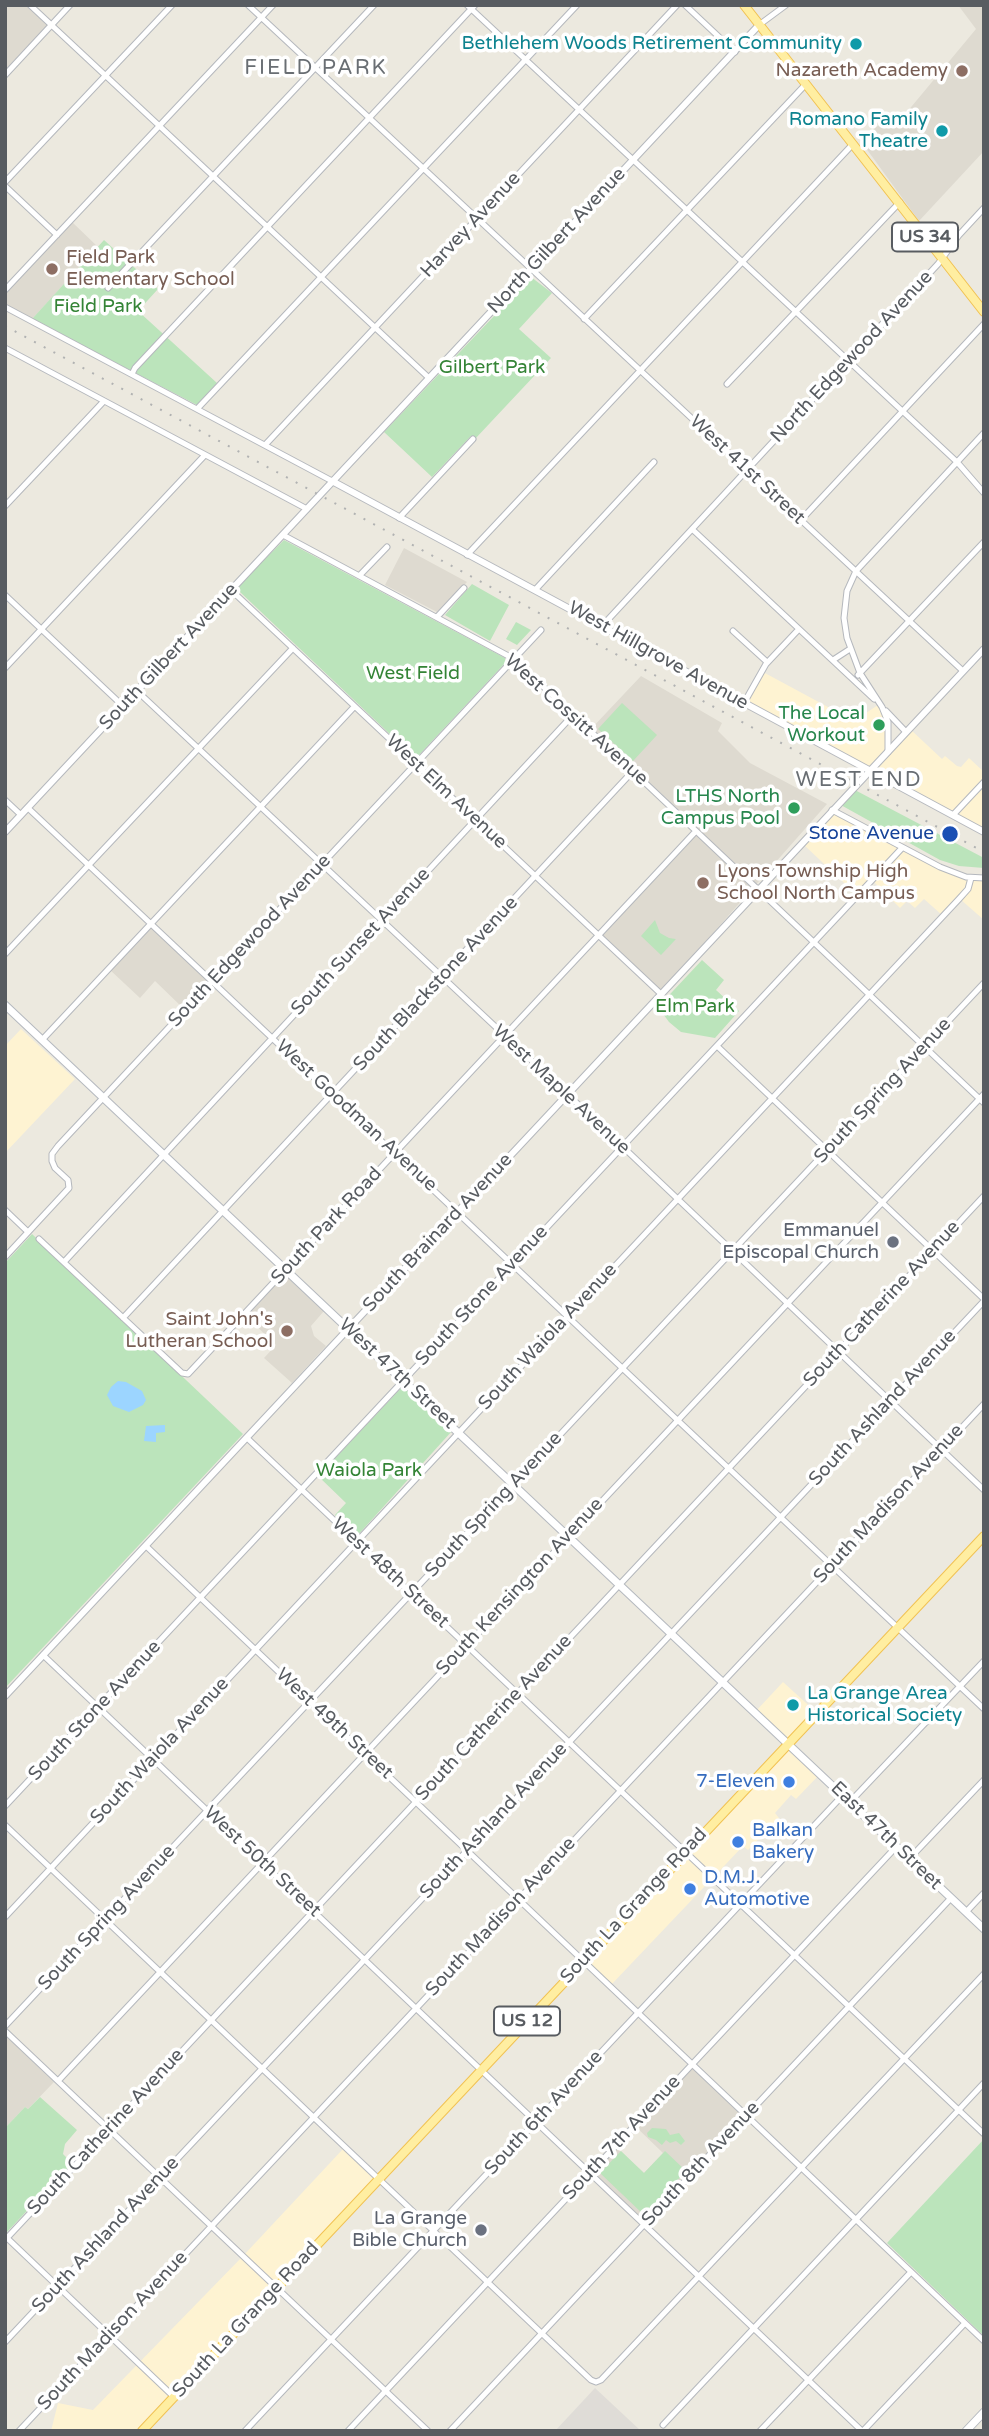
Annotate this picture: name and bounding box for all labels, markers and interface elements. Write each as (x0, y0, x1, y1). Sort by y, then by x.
place label: Bethlehem Woods Retirement Community (461, 33, 842, 55)
marker: Bethlehem Woods Retirement Community (848, 36, 864, 52)
district label: FIELD PARK (246, 55, 386, 81)
place label: Nazareth Academy (775, 60, 948, 82)
marker: Nazareth Academy (954, 63, 970, 79)
place label: Romano Family Theatre (789, 109, 928, 153)
marker: Romano Family Theatre (934, 123, 950, 139)
street label: North Gilbert Avenue (483, 163, 631, 319)
street label: Harvey Avenue (416, 167, 526, 283)
road number: US 34 (892, 222, 958, 251)
place label: Field Park Elementary School (66, 247, 235, 291)
marker: Field Park Elementary School (44, 261, 60, 277)
street label: North Edgewood Avenue (766, 266, 938, 448)
park label: Field Park (53, 296, 143, 318)
park label: Gilbert Park (439, 357, 545, 379)
street label: West 41st Street (684, 411, 810, 529)
street label: South Gilbert Avenue (95, 579, 243, 735)
street label: West Hillgrove Avenue (564, 597, 752, 715)
street label: West Cossitt Avenue (500, 650, 652, 790)
park label: West Field (366, 663, 460, 685)
place label: The Local Workout (778, 703, 865, 747)
marker: The Local Workout (871, 717, 887, 733)
street label: West Elm Avenue (381, 730, 511, 854)
district label: WEST END (796, 767, 922, 793)
place label: LTHS North Campus Pool (661, 786, 780, 830)
marker: LTHS North Campus Pool (786, 800, 802, 816)
place label: Stone Avenue (809, 823, 934, 845)
marker: Stone Avenue (940, 824, 960, 844)
street label: South Edgewood Avenue (164, 850, 336, 1032)
place label: Lyons Township High School North Campus (717, 861, 915, 905)
street label: South Sunset Avenue (287, 864, 435, 1020)
marker: Lyons Township High School North Campus (695, 875, 711, 891)
street label: South Blackstone Avenue (349, 892, 523, 1076)
park label: Elm Park (655, 996, 735, 1018)
street label: South Spring Avenue (810, 1014, 956, 1168)
street label: West Maple Avenue (487, 1020, 635, 1160)
street label: West Goodman Avenue (271, 1035, 441, 1197)
street label: South Brainard Avenue (359, 1149, 517, 1317)
street label: South Park Road (267, 1163, 387, 1289)
street label: South Catherine Avenue (799, 1216, 965, 1392)
place label: Emmanuel Episcopal Church (722, 1220, 879, 1264)
street label: South Stone Avenue (411, 1221, 553, 1371)
marker: Emmanuel Episcopal Church (885, 1234, 901, 1250)
street label: South Waiola Avenue (474, 1259, 622, 1415)
place label: Saint John's Lutheran School (125, 1309, 273, 1353)
street label: West 47th Street (334, 1314, 460, 1434)
marker: Saint John's Lutheran School (279, 1323, 295, 1339)
street label: South Ashland Avenue (805, 1325, 961, 1491)
street label: South Madison Avenue (809, 1420, 969, 1588)
street label: South Spring Avenue (421, 1428, 567, 1582)
park label: Waiola Park (316, 1460, 422, 1482)
street label: South Kensington Avenue (432, 1494, 608, 1680)
street label: West 48th Street (327, 1513, 453, 1633)
street label: South Catherine Avenue (411, 1630, 577, 1806)
street label: South Stone Avenue (24, 1636, 166, 1786)
street label: West 49th Street (271, 1664, 397, 1784)
street label: South Waiola Avenue (86, 1673, 234, 1829)
place label: La Grange Area Historical Society (807, 1683, 962, 1727)
marker: La Grange Area Historical Society (785, 1697, 801, 1713)
street label: South Ashland Avenue (416, 1738, 572, 1904)
place label: 7-Eleven (696, 1771, 775, 1793)
marker: 7-Eleven (781, 1774, 797, 1790)
street label: East 47th Street (826, 1777, 946, 1895)
street label: West 50th Street (199, 1802, 325, 1922)
place label: Balkan Bakery (752, 1820, 814, 1864)
street label: South La Grange Road (556, 1823, 712, 1989)
street label: South Madison Avenue (421, 1833, 581, 2001)
marker: Balkan Bakery (730, 1834, 746, 1850)
street label: South Spring Avenue (34, 1841, 180, 1995)
place label: D.M.J. Automotive (704, 1867, 810, 1911)
marker: D.M.J. Automotive (682, 1881, 698, 1897)
road number: US 12 (494, 2007, 560, 2036)
street label: South Catherine Avenue (23, 2044, 189, 2220)
street label: South 6th Avenue (480, 2046, 608, 2180)
street label: South 7th Avenue (558, 2071, 686, 2205)
street label: South 8th Avenue (637, 2097, 765, 2231)
street label: South Ashland Avenue (28, 2152, 184, 2318)
place label: La Grange Bible Church (352, 2208, 467, 2252)
marker: La Grange Bible Church (473, 2222, 489, 2238)
street label: South La Grange Road (168, 2237, 324, 2403)
street label: South Madison Avenue (33, 2247, 193, 2415)

